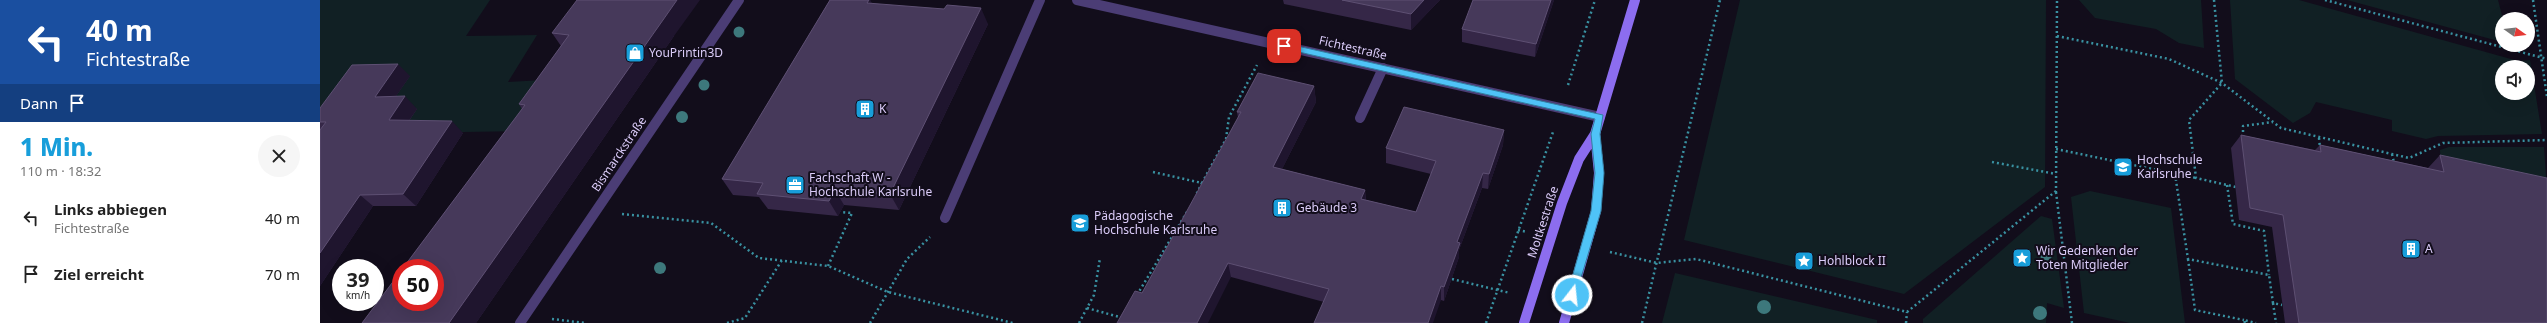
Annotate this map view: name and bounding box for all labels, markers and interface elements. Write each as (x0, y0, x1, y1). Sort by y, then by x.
text: 40 m (86, 11, 153, 49)
north arrow (2495, 12, 2535, 52)
map controls (2495, 12, 2535, 100)
icon: left (20, 16, 72, 68)
pin (1267, 29, 1301, 63)
street label: Fichtestraße (1317, 31, 1389, 64)
icon: arrive (1273, 35, 1295, 57)
shop icon: YouPrintin3D (624, 42, 646, 64)
place label: YouPrintin3D (649, 44, 723, 61)
text: Fichtestraße (86, 47, 190, 71)
button: sound (2495, 60, 2535, 100)
icon: arrive (66, 92, 88, 114)
text: Dann (20, 93, 58, 113)
building icon: K (854, 98, 876, 120)
place label: K (879, 100, 887, 117)
street label: Bismarckstraße (587, 113, 650, 195)
text: 1 Min. (20, 130, 93, 163)
button: close (258, 135, 300, 177)
place label: Hochschule Karlsruhe (2137, 151, 2203, 182)
school or university icon: Hochschule Karlsruhe (2112, 156, 2134, 178)
text: 110 m · 18:32 (20, 162, 101, 180)
place label: Fachschaft W - Hochschule Karlsruhe (809, 169, 932, 200)
office icon: Fachschaft W - Hochschule Karlsruhe (784, 174, 806, 196)
street label: Moltkestraße (1523, 184, 1562, 260)
building icon: Gebäude 3 (1271, 197, 1293, 219)
text: Links abbiegen (54, 199, 167, 219)
place label: Gebäude 3 (1296, 199, 1357, 216)
icon: left (20, 207, 42, 229)
place label: Pädagogische Hochschule Karlsruhe (1094, 207, 1217, 238)
text: 40 m (265, 208, 300, 228)
school or university icon: Pädagogische Hochschule Karlsruhe (1069, 212, 1091, 234)
text: Fichtestraße (54, 219, 129, 237)
building icon: A (2400, 238, 2422, 260)
place label: A (2425, 240, 2433, 257)
place label: Wir Gedenken der Toten Mitglieder (2036, 242, 2138, 273)
place icon: Wir Gedenken der Toten Mitglieder (2011, 247, 2033, 269)
place icon: Hohlblock II (1793, 250, 1815, 272)
place label: Hohlblock II (1818, 252, 1886, 269)
speed limit sign: 50 (392, 259, 444, 311)
icon: arrive (20, 263, 42, 285)
text: Ziel erreicht (54, 264, 144, 284)
text: 70 m (265, 264, 300, 284)
text: 39 (347, 266, 369, 293)
position arrow (1551, 274, 1593, 316)
text: km/h (346, 288, 370, 302)

